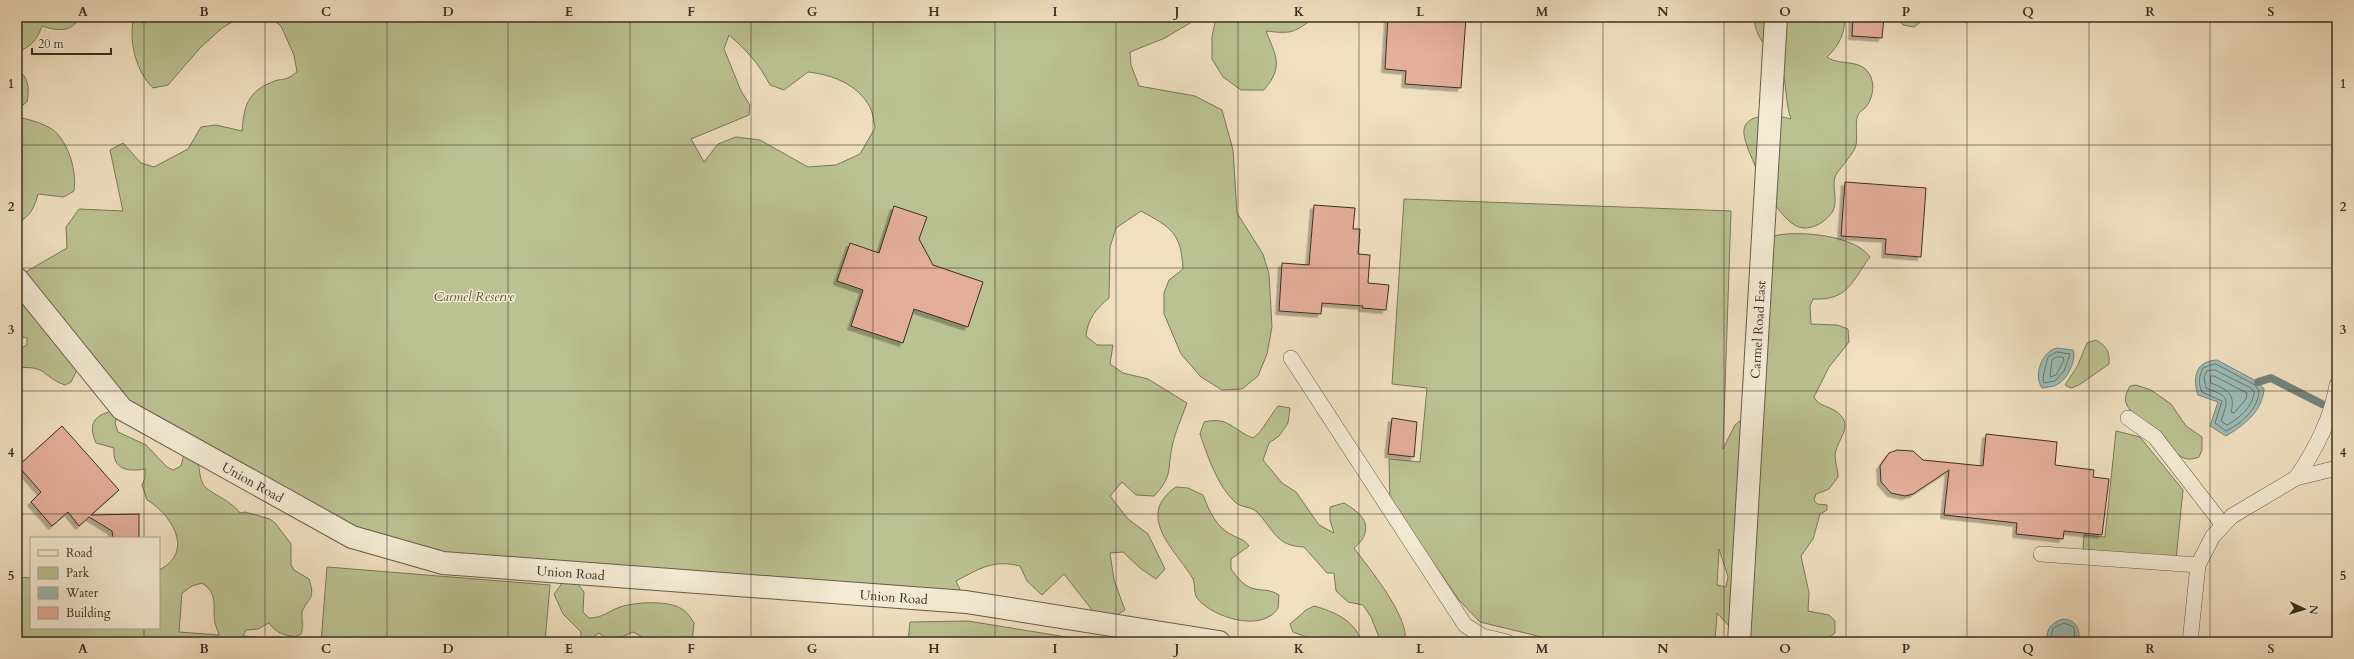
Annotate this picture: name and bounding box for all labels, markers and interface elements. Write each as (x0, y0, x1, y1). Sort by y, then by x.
text: A (78, 3, 88, 21)
text: B (199, 3, 209, 21)
text: C (321, 3, 331, 21)
text: D (442, 3, 454, 21)
text: E (565, 3, 573, 21)
text: F (687, 3, 695, 21)
text: G (807, 3, 818, 21)
text: H (928, 3, 940, 21)
text: I (1052, 3, 1058, 21)
text: J (1173, 3, 1180, 21)
text: K (1294, 3, 1305, 21)
text: L (1416, 3, 1425, 21)
text: M (1536, 3, 1549, 21)
text: N (1657, 3, 1669, 21)
text: O (1779, 3, 1791, 21)
text: P (1902, 3, 1910, 21)
text: Q (2022, 3, 2034, 21)
text: R (2145, 3, 2155, 21)
text: S (2268, 3, 2275, 21)
scale bar (32, 30, 111, 56)
text: 20 m (38, 36, 65, 52)
text: 1 (8, 75, 14, 93)
text: 1 (2340, 75, 2346, 93)
text: 2 (8, 198, 15, 216)
text: 2 (2340, 198, 2347, 216)
street label: Carmel Road East (1747, 280, 1770, 379)
park label: Carmel Reserve (434, 288, 515, 306)
text: 3 (8, 321, 15, 339)
text: 3 (2340, 321, 2347, 339)
text: 4 (8, 444, 15, 462)
text: 4 (2340, 444, 2347, 462)
street label: Union Road (218, 458, 287, 507)
legend (30, 537, 160, 629)
text: Road (66, 545, 93, 561)
street label: Union Road (536, 562, 605, 585)
text: Park (66, 565, 90, 581)
text: 5 (8, 567, 14, 585)
text: 5 (2340, 567, 2346, 585)
text: Water (65, 585, 99, 601)
street label: Union Road (859, 586, 928, 609)
north arrow (2284, 589, 2324, 629)
text: N (2306, 604, 2321, 615)
text: Building (66, 605, 111, 621)
text: A (78, 640, 88, 658)
text: B (199, 640, 209, 658)
text: C (321, 640, 331, 658)
text: D (442, 640, 454, 658)
text: E (565, 640, 573, 658)
text: F (687, 640, 695, 658)
text: G (807, 640, 818, 658)
text: H (928, 640, 940, 658)
text: I (1052, 640, 1058, 658)
text: J (1173, 640, 1180, 658)
text: K (1294, 640, 1305, 658)
text: L (1416, 640, 1425, 658)
text: M (1536, 640, 1549, 658)
text: N (1657, 640, 1669, 658)
text: O (1779, 640, 1791, 658)
text: P (1902, 640, 1910, 658)
text: Q (2022, 640, 2034, 658)
text: R (2145, 640, 2155, 658)
text: S (2268, 640, 2275, 658)

